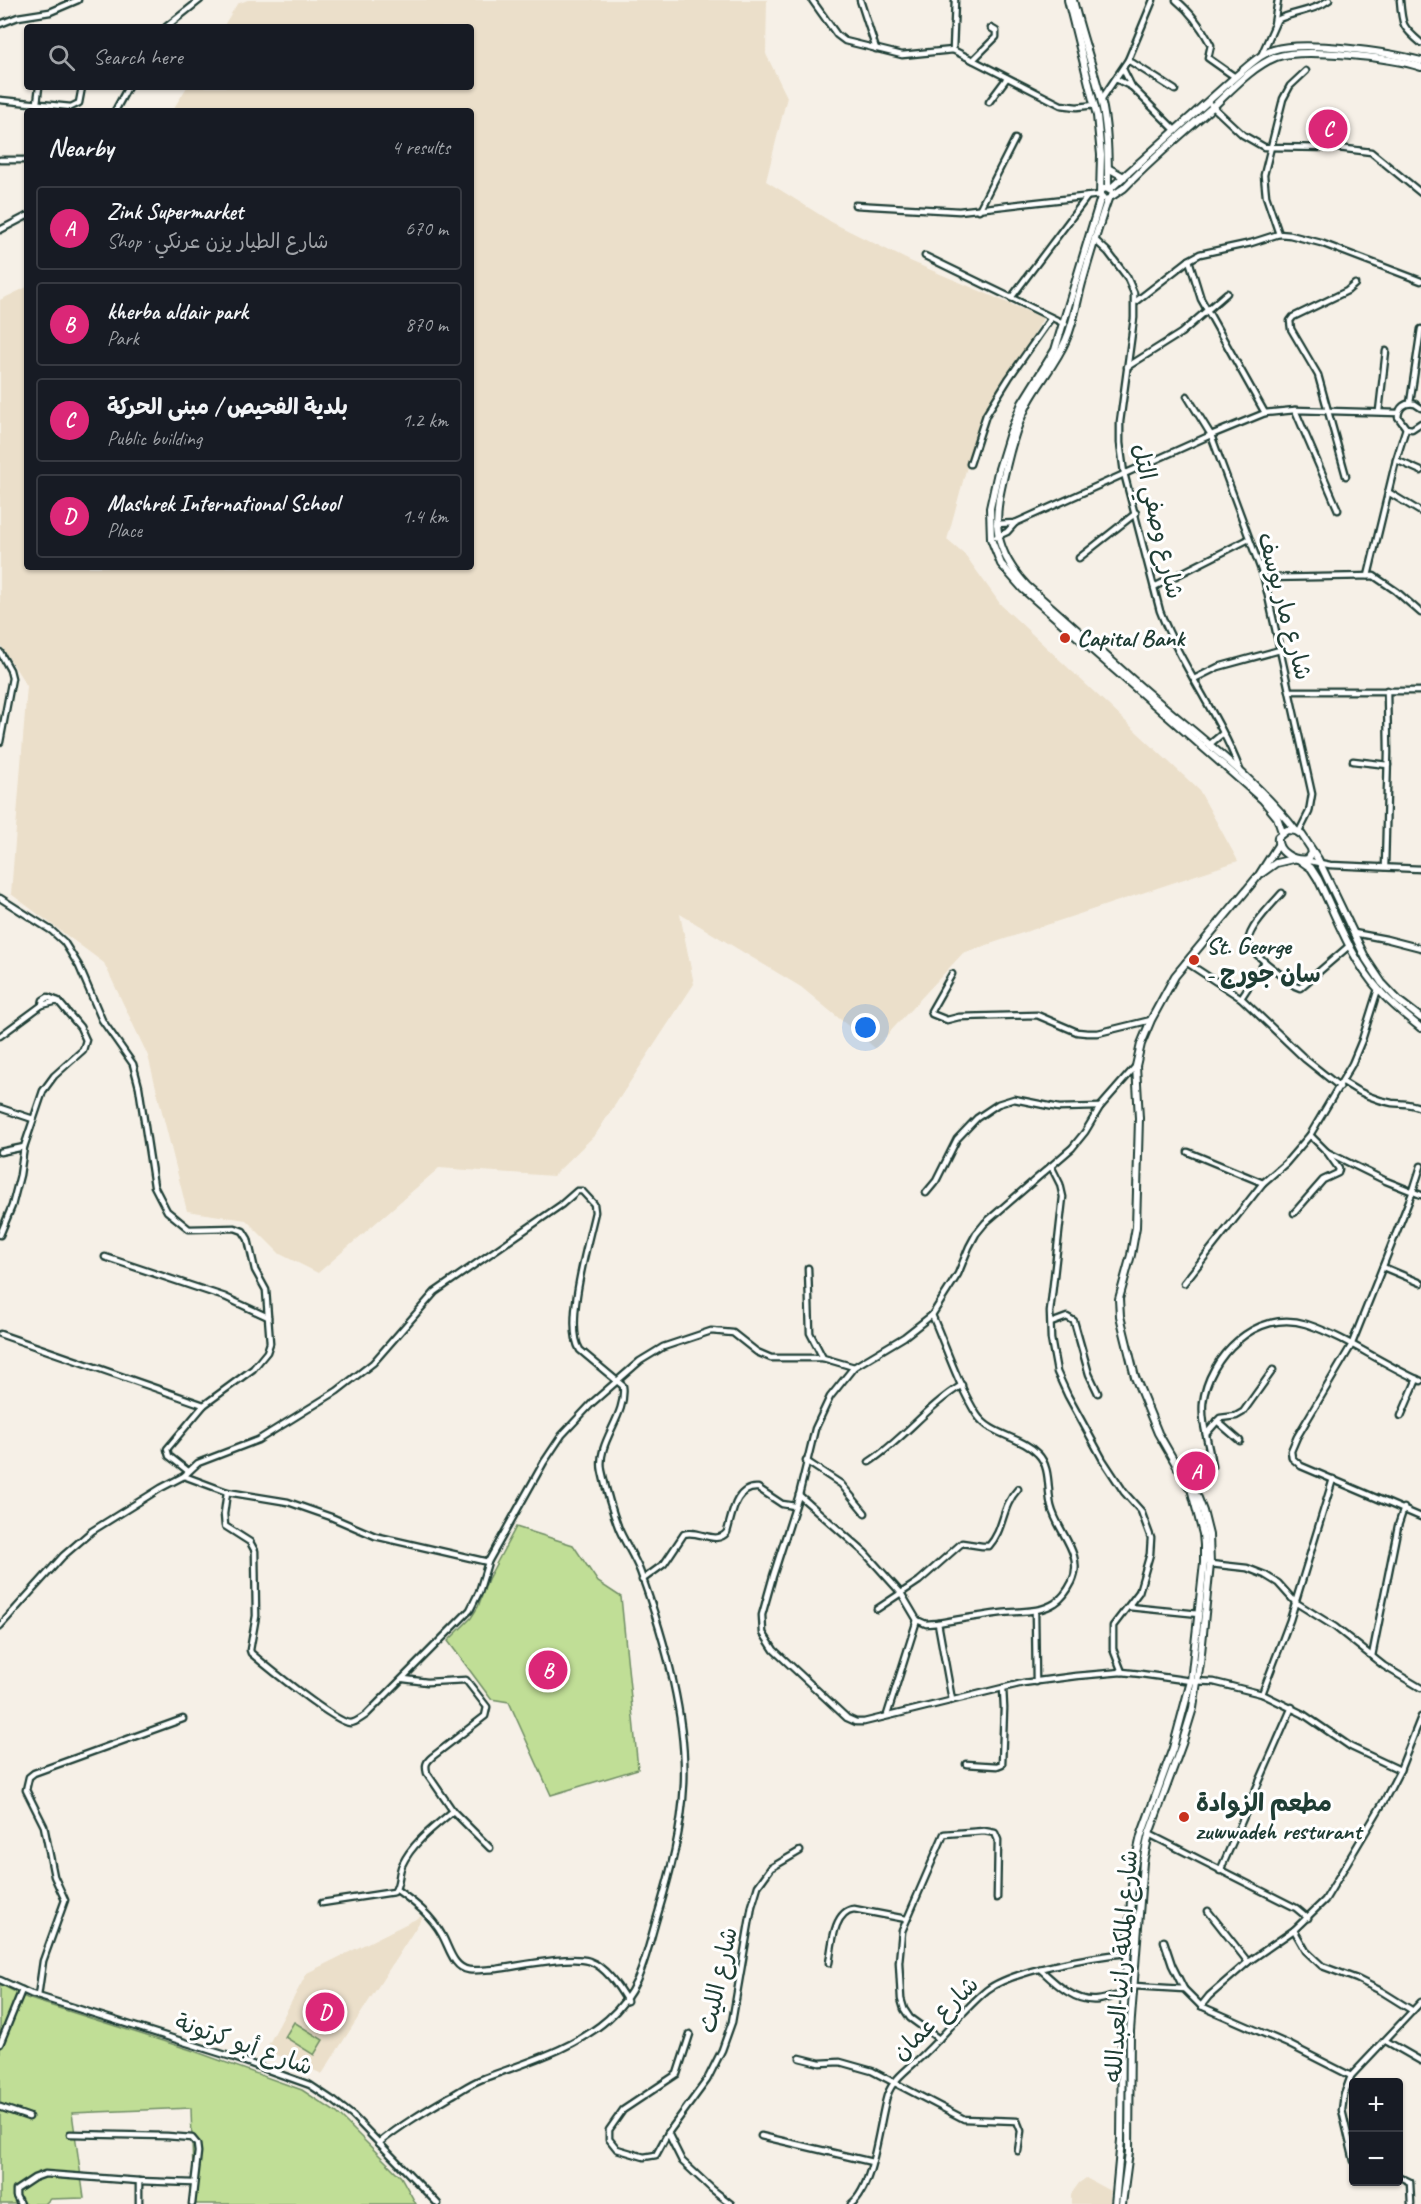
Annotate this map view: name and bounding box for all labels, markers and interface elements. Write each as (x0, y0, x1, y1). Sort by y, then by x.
search box (24, 24, 474, 90)
icon: search (45, 41, 78, 74)
text: Search here (93, 43, 183, 71)
pin: C (1308, 106, 1348, 152)
text: Nearby (48, 131, 113, 164)
text: 4 results (391, 135, 450, 160)
text: Zink Supermarket (107, 198, 243, 226)
text: A (64, 216, 75, 241)
text: 670 m (405, 216, 448, 241)
text: Shop · شارع الطيار يزن عرنكي (107, 229, 329, 254)
text: kherba aldair park (107, 298, 248, 326)
text: B (64, 312, 75, 337)
text: 870 m (405, 312, 448, 337)
text: Park (107, 326, 139, 351)
text: بلدية الفحيص / مبنى الحركة (107, 393, 348, 421)
text: C (65, 408, 74, 433)
text: 1.2 km (402, 408, 448, 433)
text: Public building (107, 426, 202, 451)
street label: شارع وصفي التل (1120, 440, 1190, 603)
text: Mashrek International School (107, 490, 339, 518)
text: D (64, 504, 75, 529)
text: 1.4 km (402, 504, 448, 529)
text: Place (107, 518, 142, 543)
street label: شارع مار يوسف (1249, 529, 1319, 684)
place label: Capital Bank (1077, 623, 1186, 653)
marker: Capital Bank (1058, 631, 1072, 645)
place label: St. George - سان جورج (1206, 931, 1321, 989)
marker: St. George - سان جورج (1187, 953, 1201, 967)
your location (851, 1013, 880, 1042)
pin: A (1176, 1448, 1216, 1494)
pin: B (528, 1648, 568, 1692)
place label: مطعم الزوادة zuwwadeh resturant (1196, 1788, 1364, 1846)
marker: مطعم الزوادة zuwwadeh resturant (1177, 1810, 1191, 1824)
street label: شارع الملكة رانيا العبدالله (1098, 1849, 1146, 2083)
street label: شارع الليث (692, 1924, 746, 2036)
street label: شارع عمان (885, 1969, 986, 2068)
pin: D (306, 1990, 344, 2034)
street label: شارع أبو كرتونة (171, 2006, 317, 2083)
map controls (1349, 2078, 1403, 2186)
button: + (1349, 2078, 1403, 2132)
button: − (1349, 2132, 1403, 2186)

